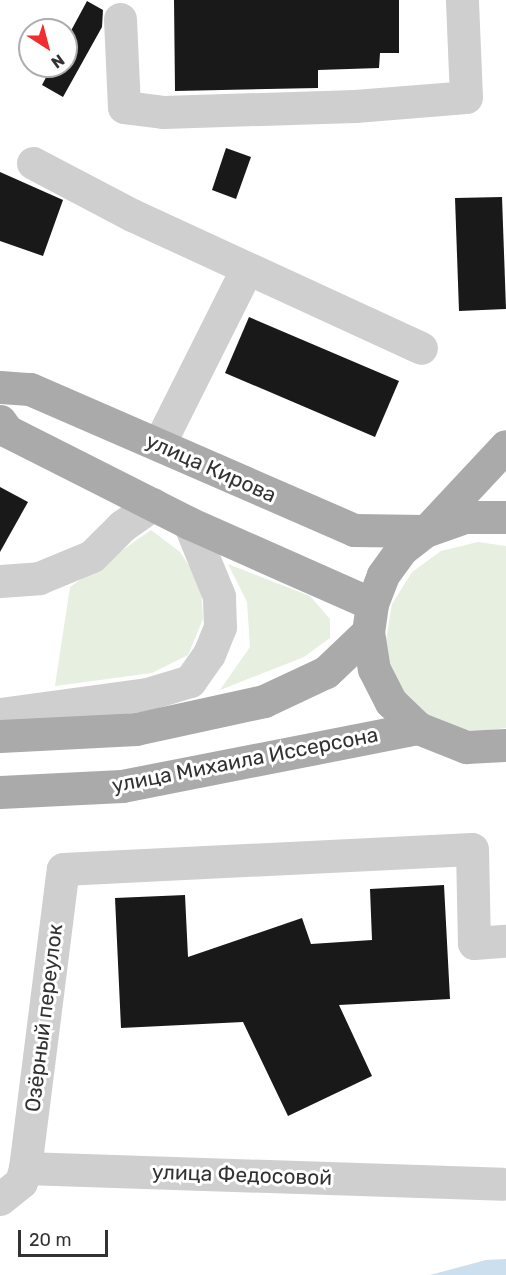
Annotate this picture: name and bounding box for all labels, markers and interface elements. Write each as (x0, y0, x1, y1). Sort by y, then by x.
north arrow (18, 18, 78, 78)
text: N (47, 50, 68, 72)
street label: улица Кирова (142, 428, 280, 508)
street label: улица Михаила Иссерсона (110, 722, 380, 798)
street label: Озёрный переулок (20, 923, 68, 1113)
street label: улица Федосовой (152, 1159, 332, 1191)
scale bar (21, 1218, 111, 1256)
text: 20 m (29, 1229, 71, 1251)

